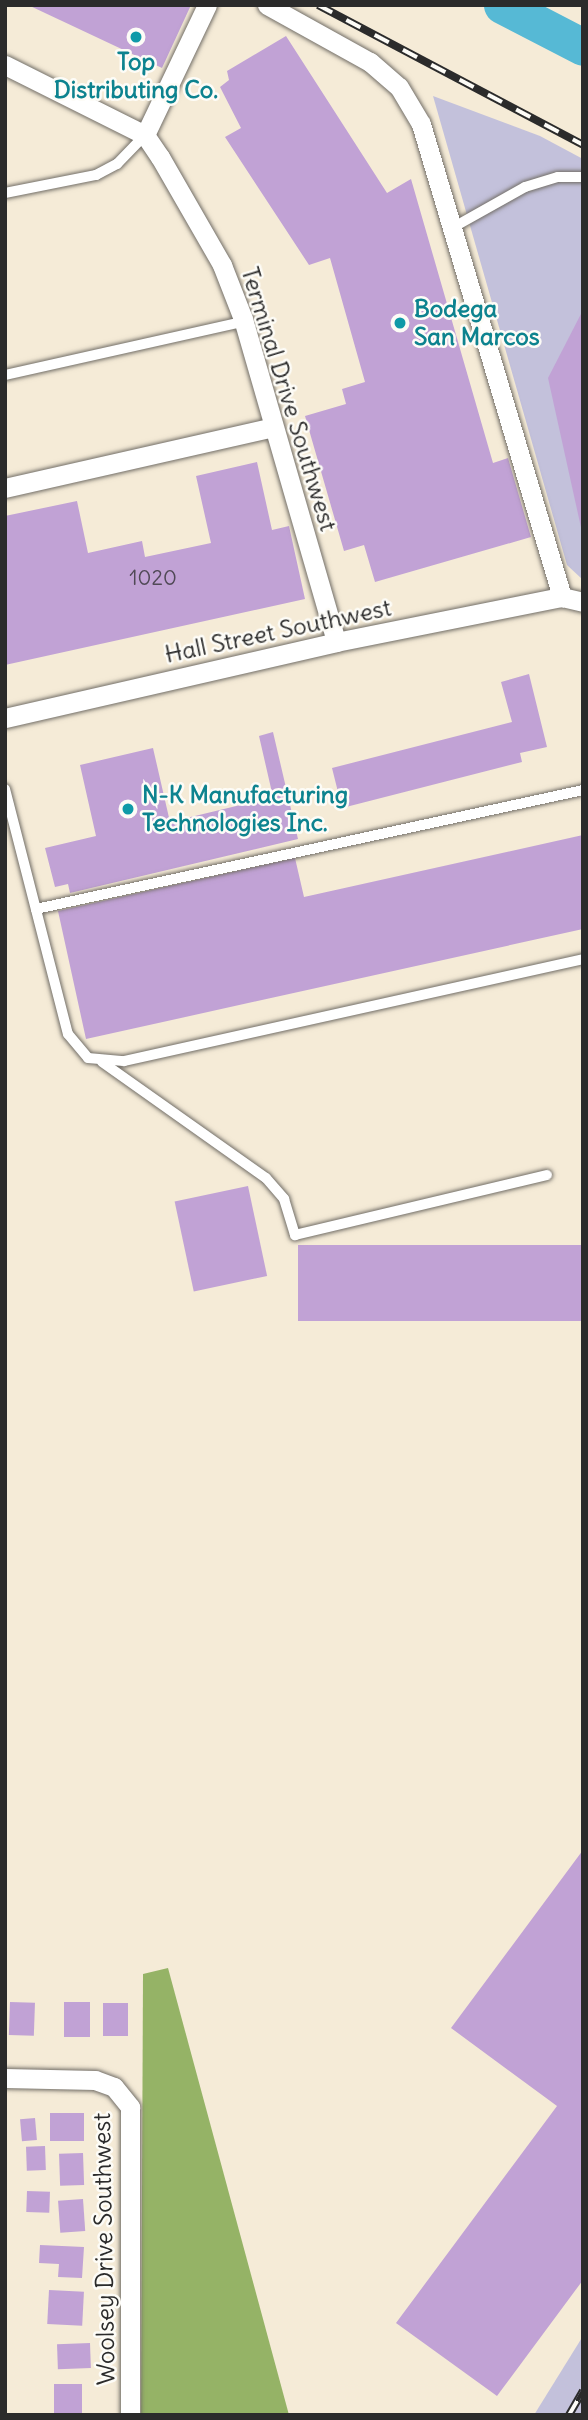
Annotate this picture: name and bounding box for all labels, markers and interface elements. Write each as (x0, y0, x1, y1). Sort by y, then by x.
marker: Top Distributing Co. (128, 29, 144, 45)
place label: Top Distributing Co. (54, 48, 218, 104)
street label: Terminal Drive Southwest (235, 263, 343, 535)
place label: Bodega San Marcos (414, 295, 540, 351)
marker: Bodega San Marcos (392, 315, 408, 331)
house number: 1020 (129, 565, 177, 591)
street label: Hall Street Southwest (162, 593, 394, 669)
place label: N-K Manufacturing Technologies Inc. (142, 781, 348, 837)
marker: N-K Manufacturing Technologies Inc. (120, 801, 136, 817)
street label: Woolsey Drive Southwest (87, 2113, 121, 2385)

